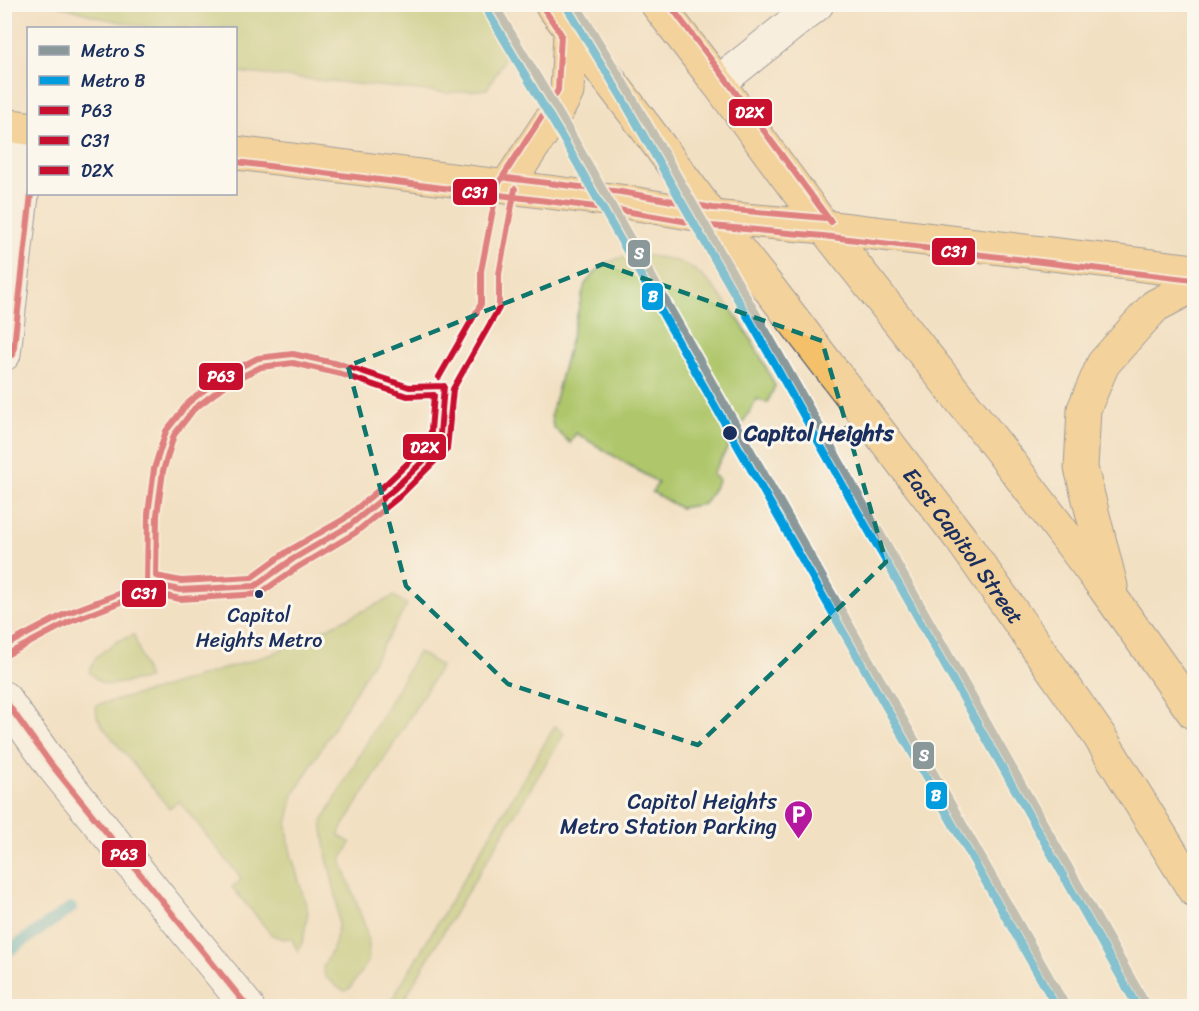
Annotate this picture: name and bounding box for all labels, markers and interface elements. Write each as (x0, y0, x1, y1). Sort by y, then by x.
legend (27, 27, 237, 195)
text: Metro S (81, 35, 145, 67)
text: Metro B (81, 65, 146, 97)
text: P63 (81, 95, 112, 127)
line badge: D2X (728, 98, 773, 127)
text: D2X (735, 98, 765, 127)
text: C31 (81, 125, 110, 157)
text: D2X (81, 155, 114, 187)
line badge: C31 (452, 178, 498, 206)
text: C31 (461, 178, 488, 207)
line badge: C31 (931, 237, 976, 266)
text: C31 (940, 237, 967, 266)
line badge: S (627, 239, 651, 268)
text: S (633, 239, 645, 268)
line badge: B (641, 282, 664, 311)
text: B (648, 282, 659, 311)
line badge: P63 (198, 362, 244, 391)
text: P63 (207, 362, 235, 391)
place label: Capitol Heights (743, 414, 894, 453)
marker: Capitol Heights (721, 424, 739, 442)
line badge: D2X (402, 433, 447, 461)
text: D2X (410, 433, 440, 462)
street label: East Capitol Street (893, 458, 1035, 633)
line badge: C31 (121, 579, 167, 608)
text: C31 (130, 579, 157, 608)
marker: Capitol Heights Metro (253, 588, 265, 600)
place label: Capitol Heights Metro (196, 598, 322, 658)
line badge: S (912, 741, 935, 770)
text: S (918, 741, 930, 770)
line badge: B (925, 781, 948, 810)
text: B (931, 781, 942, 810)
place label: Capitol Heights Metro Station Parking (560, 782, 778, 846)
parking icon: Capitol Heights Metro Station Parking (782, 798, 814, 840)
line badge: P63 (101, 839, 147, 868)
text: P63 (110, 840, 138, 869)

